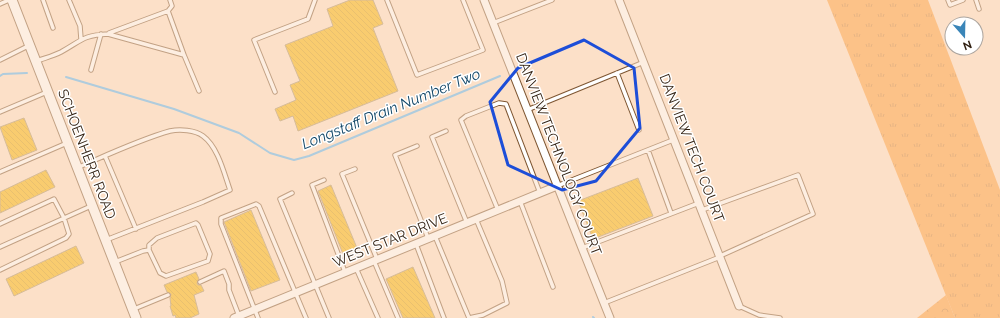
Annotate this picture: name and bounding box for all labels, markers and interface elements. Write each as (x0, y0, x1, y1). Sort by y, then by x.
north arrow (944, 16, 984, 56)
text: N (961, 37, 973, 52)
street label: DANVIEW TECHNOLOGY COURT (513, 51, 605, 258)
water label: Longstaff Drain Number Two (299, 65, 483, 153)
street label: DANVIEW TECH COURT (656, 72, 728, 225)
street label: SCHOENHERR ROAD (55, 87, 119, 221)
street label: WEST STAR DRIVE (330, 210, 450, 270)

